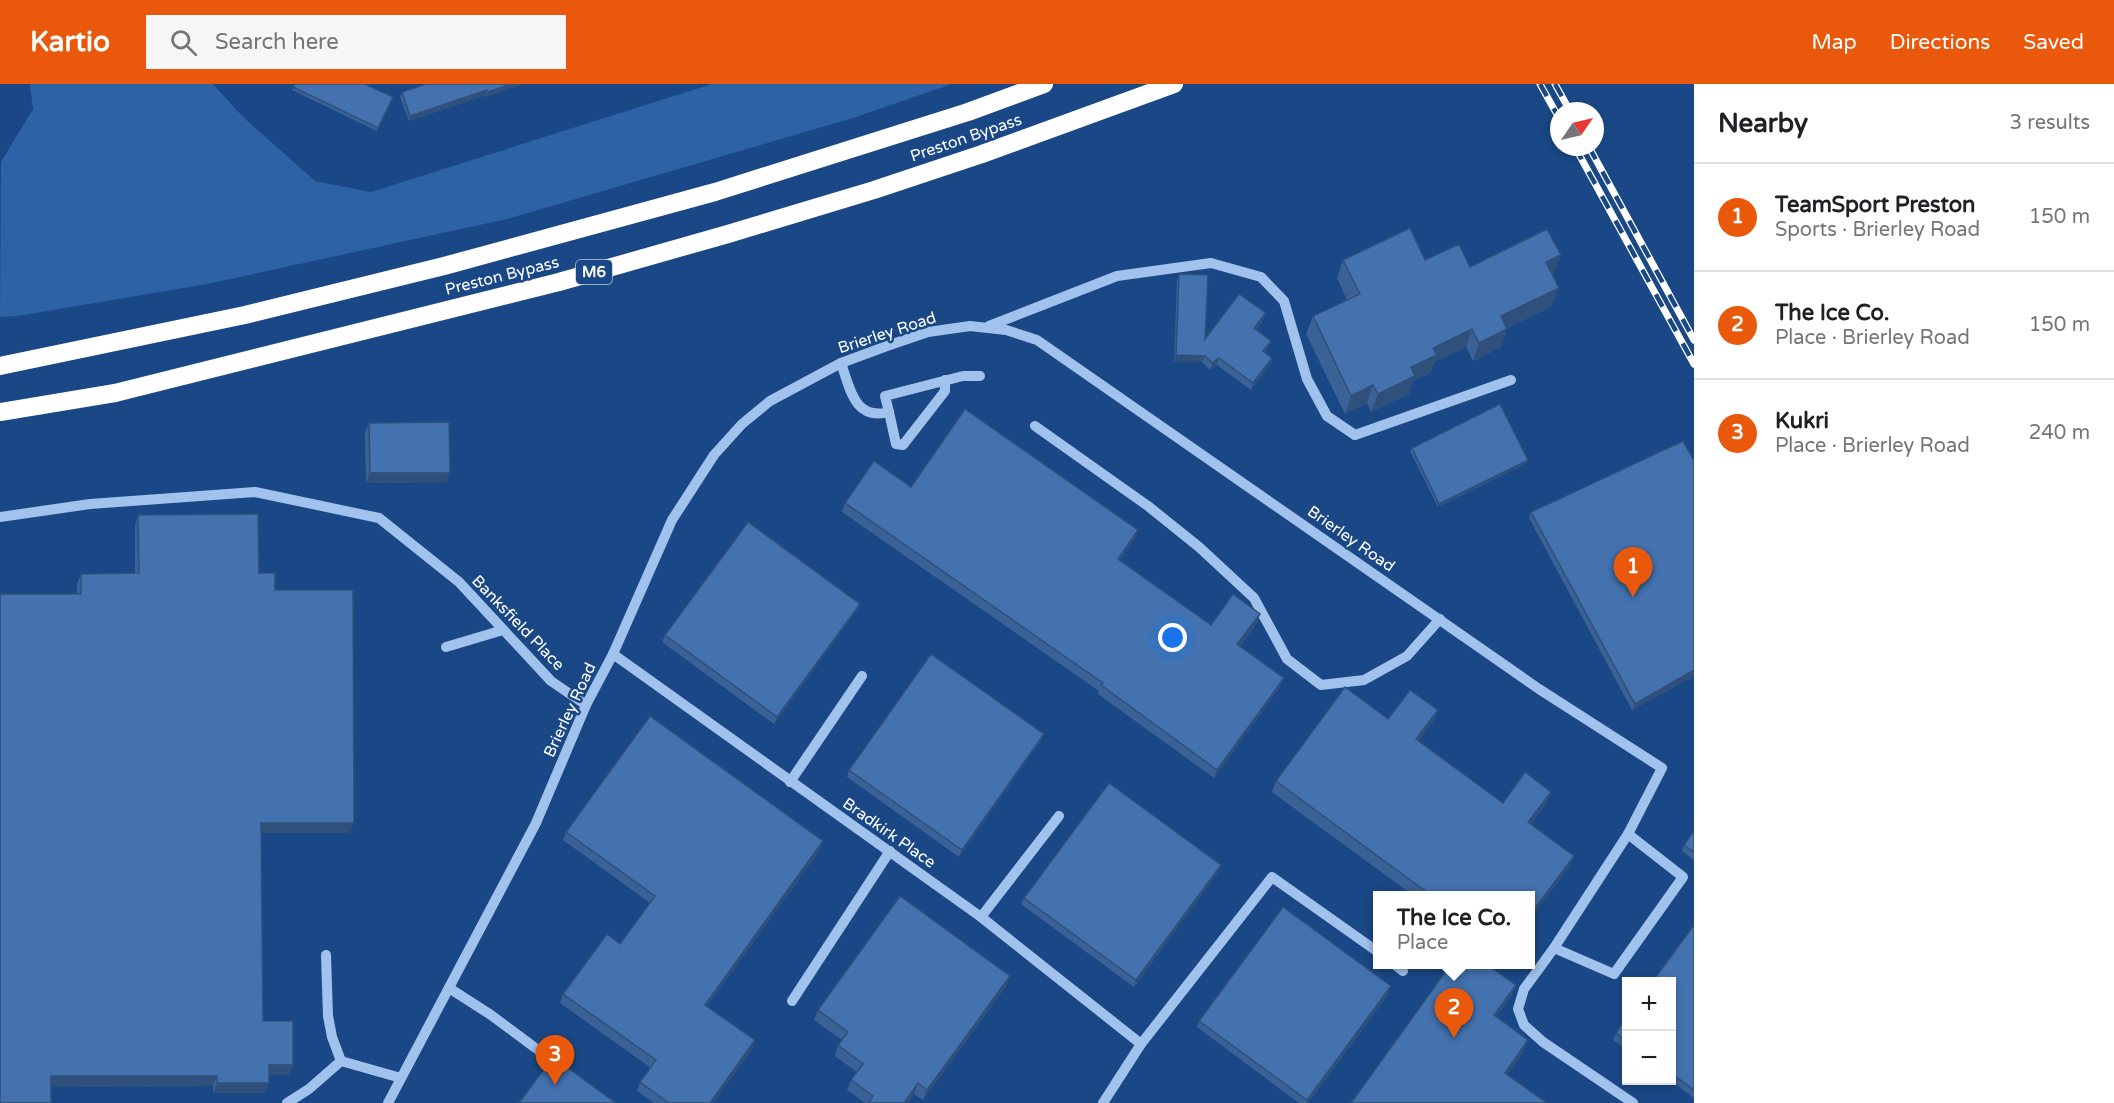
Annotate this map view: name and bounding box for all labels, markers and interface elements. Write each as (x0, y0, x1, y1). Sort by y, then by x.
search box (146, 15, 566, 69)
text: Kartio (30, 25, 110, 59)
icon: search (167, 26, 200, 59)
text: Search here (215, 29, 339, 55)
text: Map (1811, 30, 1857, 55)
text: Directions (1890, 30, 1990, 55)
text: Saved (2023, 30, 2084, 55)
north arrow (1550, 102, 1604, 156)
text: Nearby (1718, 108, 1808, 139)
street label: Preston Bypass (908, 110, 1024, 166)
text: 3 results (2010, 111, 2090, 135)
text: TeamSport Preston (1775, 192, 1975, 218)
text: 1 (1731, 205, 1744, 229)
text: 150 m (2029, 205, 2090, 229)
text: Sports · Brierley Road (1775, 218, 1980, 242)
street label: Preston Bypass (443, 252, 561, 300)
road number: M6 (576, 260, 612, 284)
text: The Ice Co. (1775, 300, 1889, 326)
street label: Brierley Road (835, 308, 939, 358)
text: 2 (1731, 313, 1744, 337)
text: 150 m (2029, 313, 2090, 337)
text: Place · Brierley Road (1775, 326, 1970, 350)
text: Kukri (1775, 408, 1829, 434)
text: 3 (1731, 421, 1744, 445)
text: 240 m (2029, 421, 2090, 445)
text: Place · Brierley Road (1775, 434, 1970, 458)
street label: Brierley Road (1303, 501, 1399, 577)
pin: 1 (1614, 548, 1652, 597)
street label: Banksfield Place (467, 571, 569, 675)
your location (1158, 623, 1187, 652)
street label: Brierley Road (539, 659, 601, 761)
street label: Bradkirk Place (839, 794, 939, 872)
popup (1373, 891, 1535, 969)
text: The Ice Co. (1397, 905, 1511, 931)
text: Place (1397, 931, 1448, 955)
map controls (1622, 977, 1676, 1085)
button: + (1622, 977, 1676, 1031)
pin: 2 (1434, 988, 1474, 1038)
button: − (1622, 1031, 1676, 1085)
pin: 3 (536, 1036, 574, 1085)

